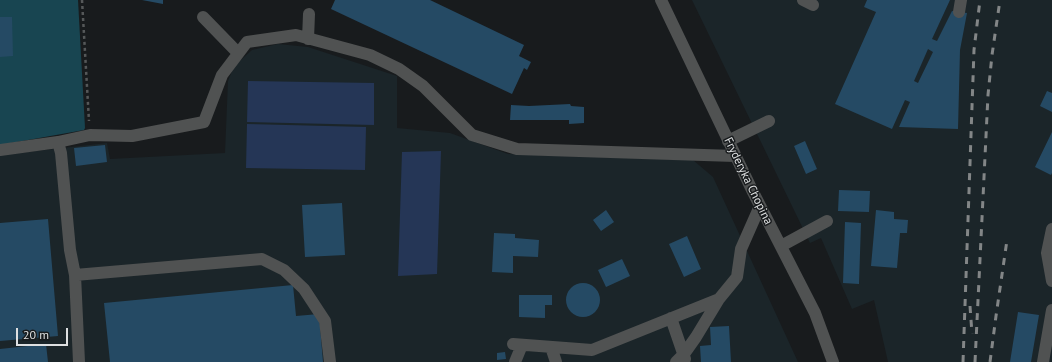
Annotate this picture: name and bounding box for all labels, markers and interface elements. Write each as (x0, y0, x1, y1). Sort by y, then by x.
street label: Fryderyka Chopina (721, 135, 775, 227)
scale bar (18, 320, 70, 346)
text: 20 m (23, 327, 49, 342)

